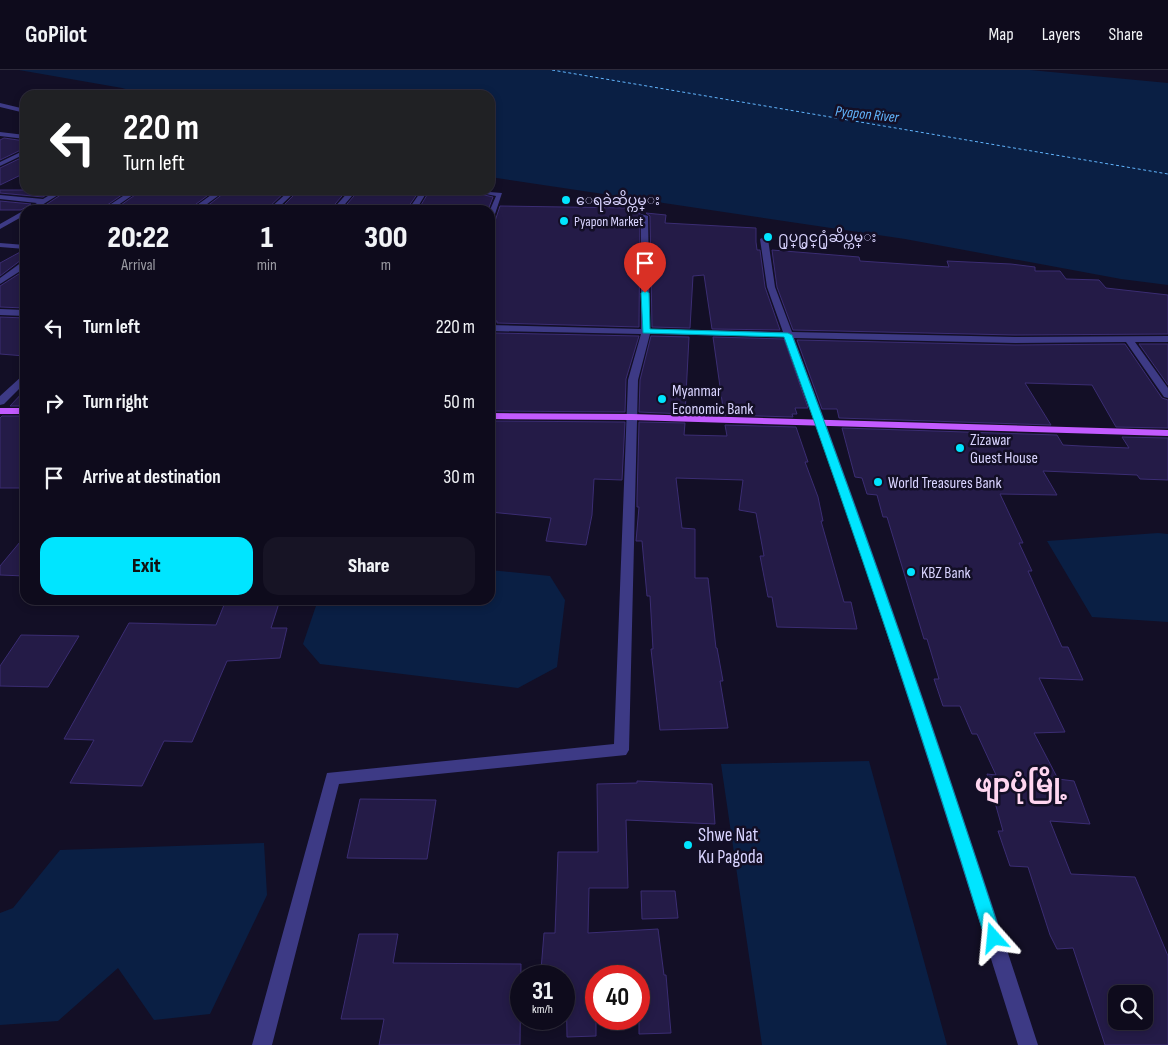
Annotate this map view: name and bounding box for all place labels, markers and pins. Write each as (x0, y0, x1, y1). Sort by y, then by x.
place label: ေရခဲဆိပ္ကမ္း (576, 190, 660, 212)
marker: ေရခဲဆိပ္ကမ္း (560, 194, 572, 206)
place label: Pyapon Market (574, 213, 643, 230)
marker: Pyapon Market (558, 215, 570, 227)
place label: ႐ုပ္႐ွင္႐ုံဆိပ္ကမ္း (778, 227, 876, 249)
marker: ႐ုပ္႐ွင္႐ုံဆိပ္ကမ္း (762, 231, 774, 243)
pin (624, 242, 666, 293)
place label: Myanmar Economic Bank (672, 382, 753, 419)
marker: Myanmar Economic Bank (656, 393, 668, 405)
place label: Zizawar Guest House (970, 431, 1038, 468)
marker: Zizawar Guest House (954, 442, 966, 454)
place label: World Treasures Bank (888, 474, 1002, 493)
marker: World Treasures Bank (872, 476, 884, 488)
place label: KBZ Bank (921, 564, 971, 583)
marker: KBZ Bank (905, 566, 917, 578)
place label: Shwe Nat Ku Pagoda (698, 824, 763, 869)
marker: Shwe Nat Ku Pagoda (682, 839, 694, 851)

